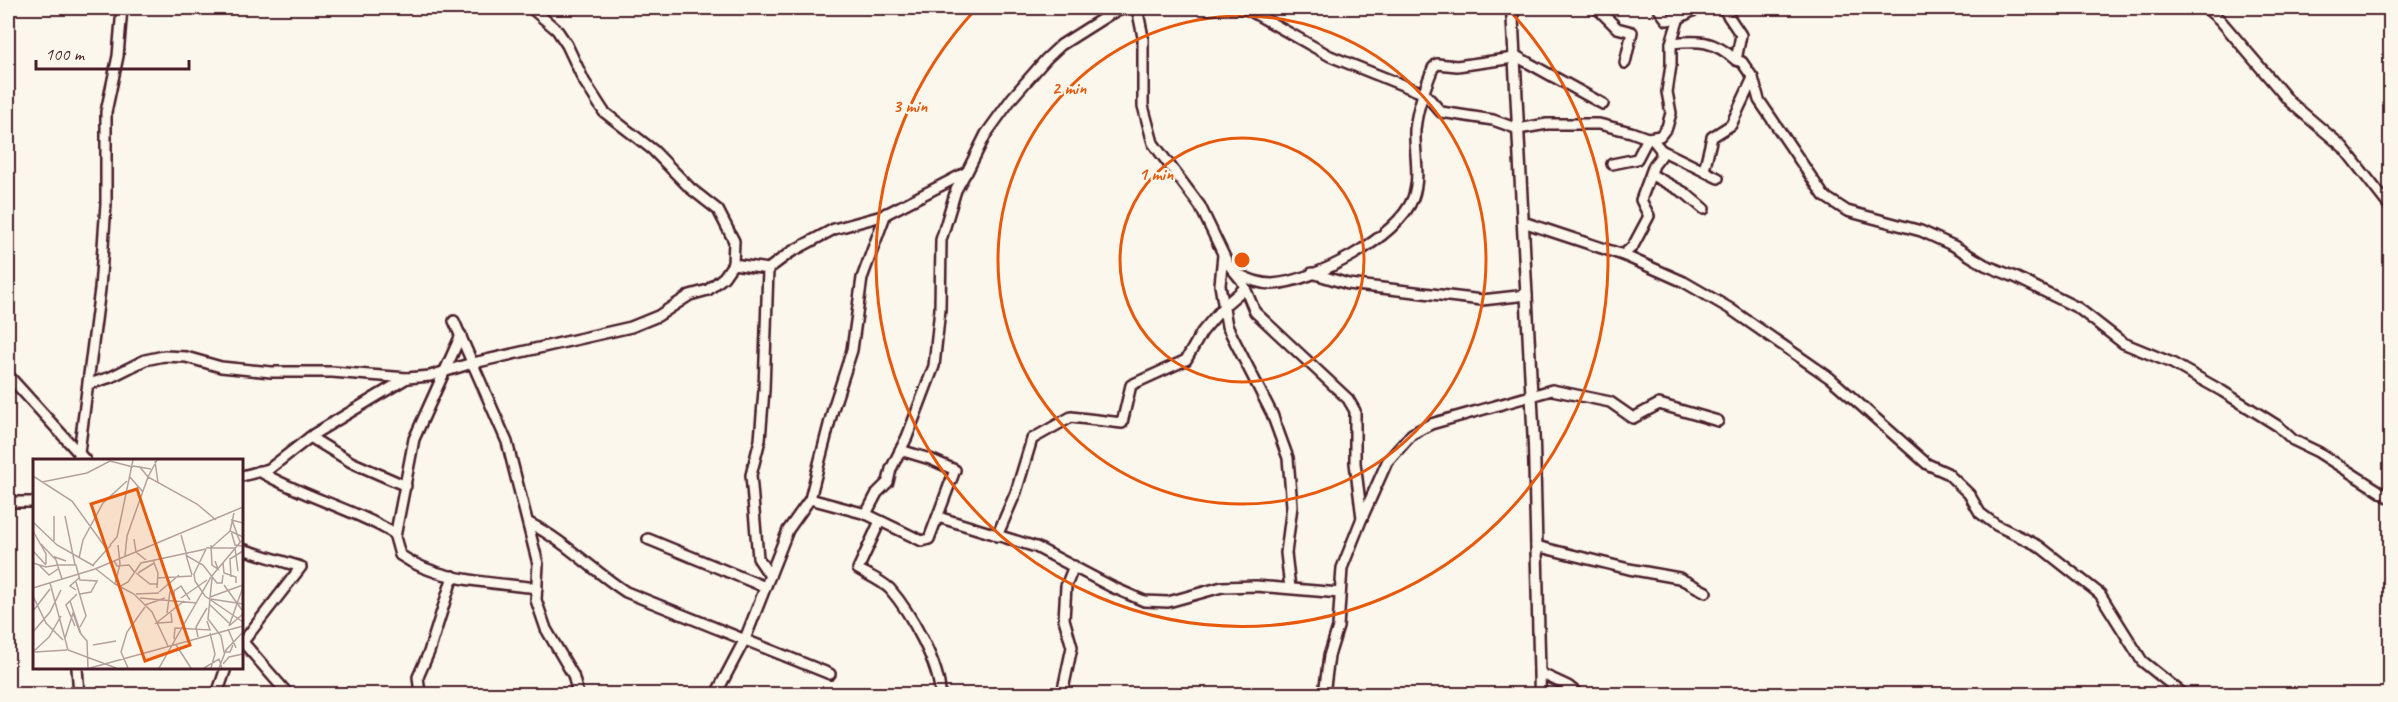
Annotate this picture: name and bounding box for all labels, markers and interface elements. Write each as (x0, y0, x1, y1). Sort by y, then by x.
scale bar (36, 33, 189, 71)
text: 100 m (45, 43, 86, 65)
text: 2 min (1052, 77, 1087, 99)
text: 3 min (893, 95, 928, 117)
text: 1 min (1139, 163, 1174, 185)
centre of rings (1232, 250, 1252, 270)
inset map (33, 459, 243, 669)

